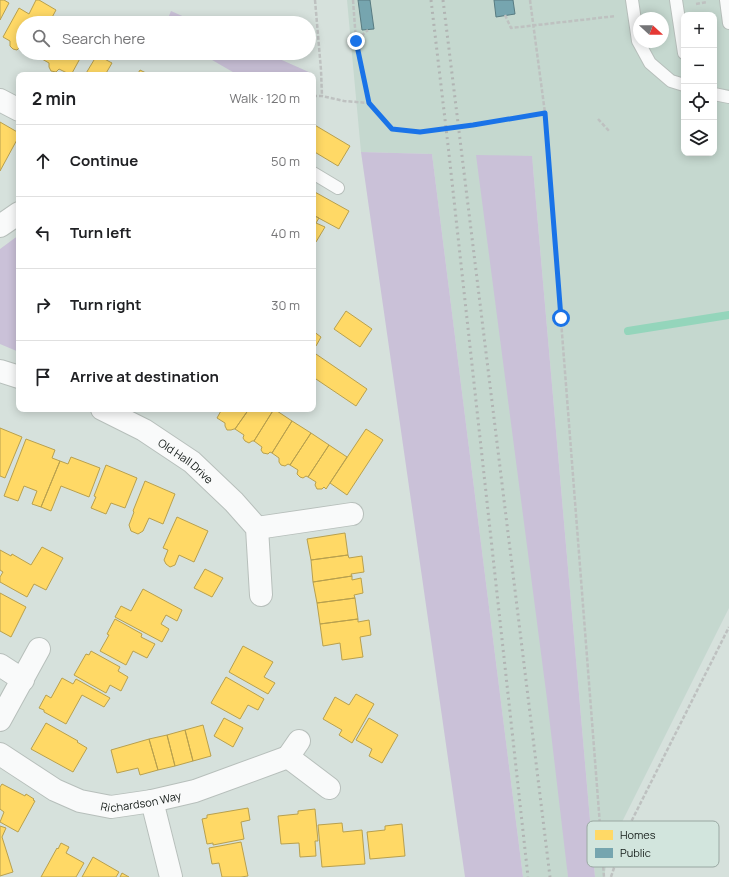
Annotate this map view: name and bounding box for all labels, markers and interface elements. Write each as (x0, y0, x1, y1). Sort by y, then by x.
north arrow (633, 12, 669, 48)
map controls (681, 12, 717, 156)
button: + (681, 12, 717, 48)
search box (16, 16, 316, 60)
icon: search (30, 27, 52, 49)
text: Search here (62, 28, 145, 49)
route end (347, 32, 365, 50)
button: − (681, 48, 717, 84)
button: locate (681, 84, 717, 120)
text: 2 min (32, 87, 76, 110)
text: Walk · 120 m (230, 89, 300, 107)
button: layers (681, 120, 717, 156)
icon: ahead (32, 150, 54, 172)
text: Continue (70, 150, 138, 171)
text: 50 m (271, 152, 300, 170)
icon: left (32, 222, 54, 244)
text: Turn left (70, 222, 132, 243)
text: 40 m (271, 224, 300, 242)
icon: right (32, 294, 54, 316)
text: Turn right (70, 294, 141, 315)
text: 30 m (271, 296, 300, 314)
route start (552, 309, 570, 327)
icon: arrive (32, 366, 54, 388)
text: Arrive at destination (70, 366, 219, 387)
street label: Old Hall Drive (156, 434, 217, 487)
street label: Richardson Way (100, 787, 183, 815)
legend (587, 821, 719, 867)
text: Homes (620, 827, 656, 842)
text: Public (620, 845, 651, 860)

